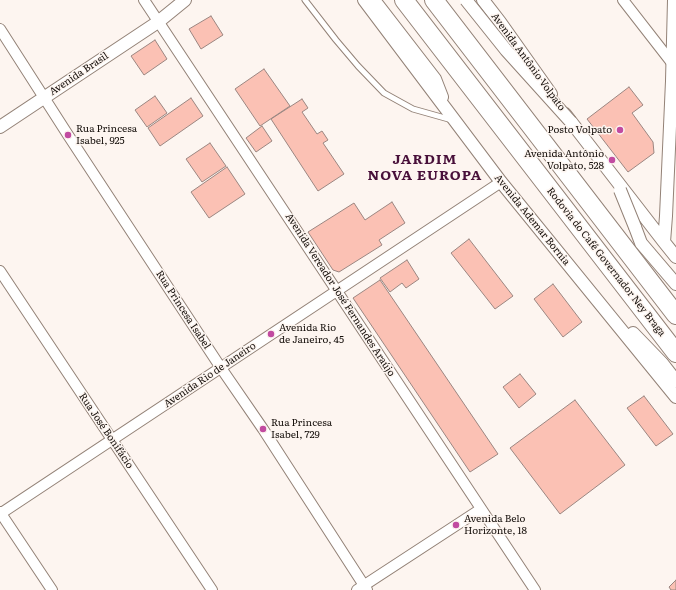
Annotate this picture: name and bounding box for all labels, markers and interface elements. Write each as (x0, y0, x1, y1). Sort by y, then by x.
street label: Avenida Antônio Volpato (488, 11, 568, 113)
street label: Avenida Brasil (47, 50, 111, 98)
place label: Rua Princesa Isabel, 925 (76, 123, 137, 146)
place label: Posto Volpato (547, 124, 612, 136)
marker: Posto Volpato (615, 125, 625, 135)
marker: Rua Princesa Isabel, 925 (63, 130, 73, 140)
place label: Avenida Antônio Volpato, 528 (524, 148, 604, 172)
district label: JARDIM NOVA EUROPA (368, 152, 482, 184)
marker: Avenida Antônio Volpato, 528 (607, 155, 617, 165)
street label: Avenida Ademar Bornia (492, 172, 572, 268)
street label: Rodovia do Café Governador Ney Braga (544, 185, 668, 339)
street label: Avenida Vereador José Fernandes Araújo (283, 211, 397, 379)
street label: Rua Princesa Isabel (153, 268, 213, 352)
place label: Avenida Rio de Janeiro, 45 (279, 322, 344, 346)
marker: Avenida Rio de Janeiro, 45 (266, 329, 276, 339)
street label: Avenida Rio de Janeiro (162, 340, 258, 410)
street label: Rua José Bonifácio (76, 391, 136, 471)
place label: Rua Princesa Isabel, 729 (271, 417, 332, 440)
marker: Rua Princesa Isabel, 729 (258, 424, 268, 434)
place label: Avenida Belo Horizonte, 18 (464, 513, 527, 536)
marker: Avenida Belo Horizonte, 18 (451, 520, 461, 530)

